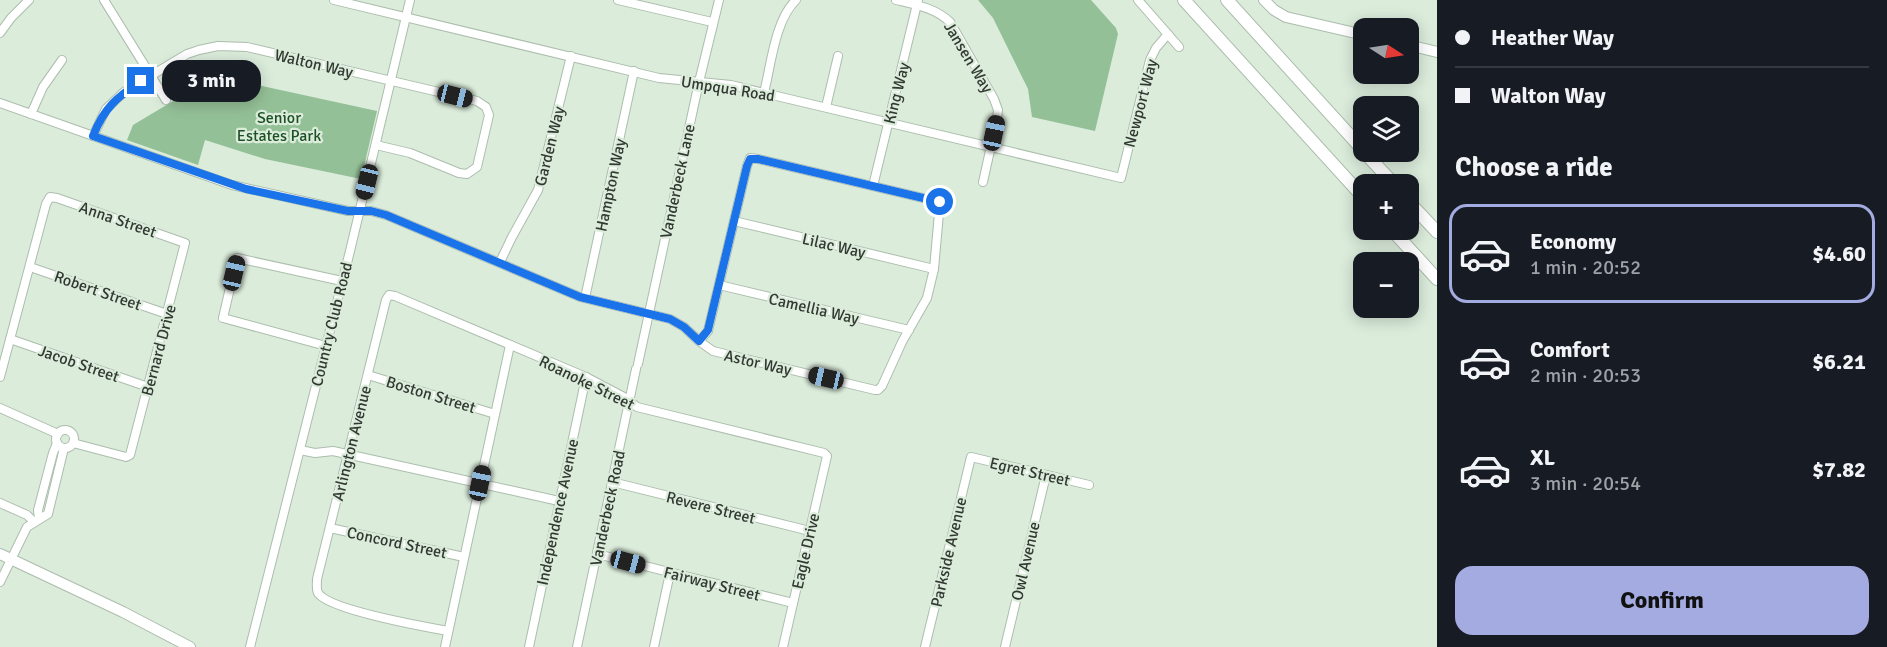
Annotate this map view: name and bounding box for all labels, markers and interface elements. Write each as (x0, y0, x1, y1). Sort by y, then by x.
street label: Jansen Way (939, 18, 997, 97)
north arrow (1353, 18, 1419, 84)
map controls (1353, 18, 1419, 318)
text: Heather Way (1491, 24, 1614, 51)
street label: Walton Way (273, 45, 355, 83)
street label: Newport Way (1120, 56, 1163, 150)
callout: 3 min (162, 60, 261, 102)
street label: King Way (880, 60, 914, 126)
route end (127, 67, 154, 94)
text: 3 min (187, 68, 236, 93)
street label: Umpqua Road (679, 72, 776, 106)
text: Walton Way (1491, 82, 1606, 109)
car (435, 83, 475, 109)
button: layers (1353, 96, 1419, 162)
street label: Garden Way (530, 104, 570, 188)
park label: Senior Estates Park (237, 108, 321, 146)
car (981, 114, 1007, 152)
street label: Vanderbeck Lane (656, 122, 700, 240)
street label: Hampton Way (591, 136, 631, 234)
text: Choose a ride (1455, 151, 1613, 184)
car (354, 162, 380, 202)
button: + (1353, 174, 1419, 240)
route start (926, 188, 953, 215)
street label: Anna Street (76, 197, 159, 243)
icon: car (1458, 227, 1512, 281)
text: Economy (1530, 228, 1616, 255)
street label: Lilac Way (800, 229, 868, 263)
text: $4.60 (1812, 240, 1866, 267)
button: − (1353, 252, 1419, 318)
car (221, 253, 247, 293)
text: 1 min · 20:52 (1530, 255, 1641, 280)
street label: Country Club Road (307, 260, 357, 388)
street label: Robert Street (51, 267, 144, 315)
street label: Camellia Way (767, 289, 861, 329)
street label: Bernard Drive (137, 302, 181, 398)
icon: car (1458, 335, 1512, 389)
text: Comfort (1530, 336, 1610, 363)
street label: Jacob Street (36, 341, 122, 387)
street label: Astor Way (722, 346, 794, 381)
text: $6.21 (1812, 348, 1866, 375)
street label: Roanoke Street (536, 351, 638, 415)
text: 2 min · 20:53 (1530, 363, 1641, 388)
car (806, 365, 846, 391)
street label: Boston Street (383, 372, 478, 418)
street label: Arlington Avenue (328, 384, 376, 503)
street label: Independence Avenue (533, 437, 583, 587)
icon: car (1458, 443, 1512, 497)
text: XL (1530, 444, 1555, 471)
street label: Vanderbeck Road (586, 449, 630, 568)
street label: Egret Street (988, 453, 1072, 491)
text: $7.82 (1812, 456, 1866, 483)
car (467, 464, 493, 502)
text: 3 min · 20:54 (1530, 471, 1641, 496)
street label: Revere Street (664, 487, 758, 529)
street label: Parkside Avenue (927, 495, 971, 609)
street label: Eagle Drive (788, 511, 824, 591)
street label: Owl Avenue (1007, 520, 1045, 603)
street label: Concord Street (345, 523, 449, 563)
car (608, 549, 648, 575)
street label: Fairway Street (662, 562, 762, 606)
button: Confirm (1455, 566, 1869, 635)

